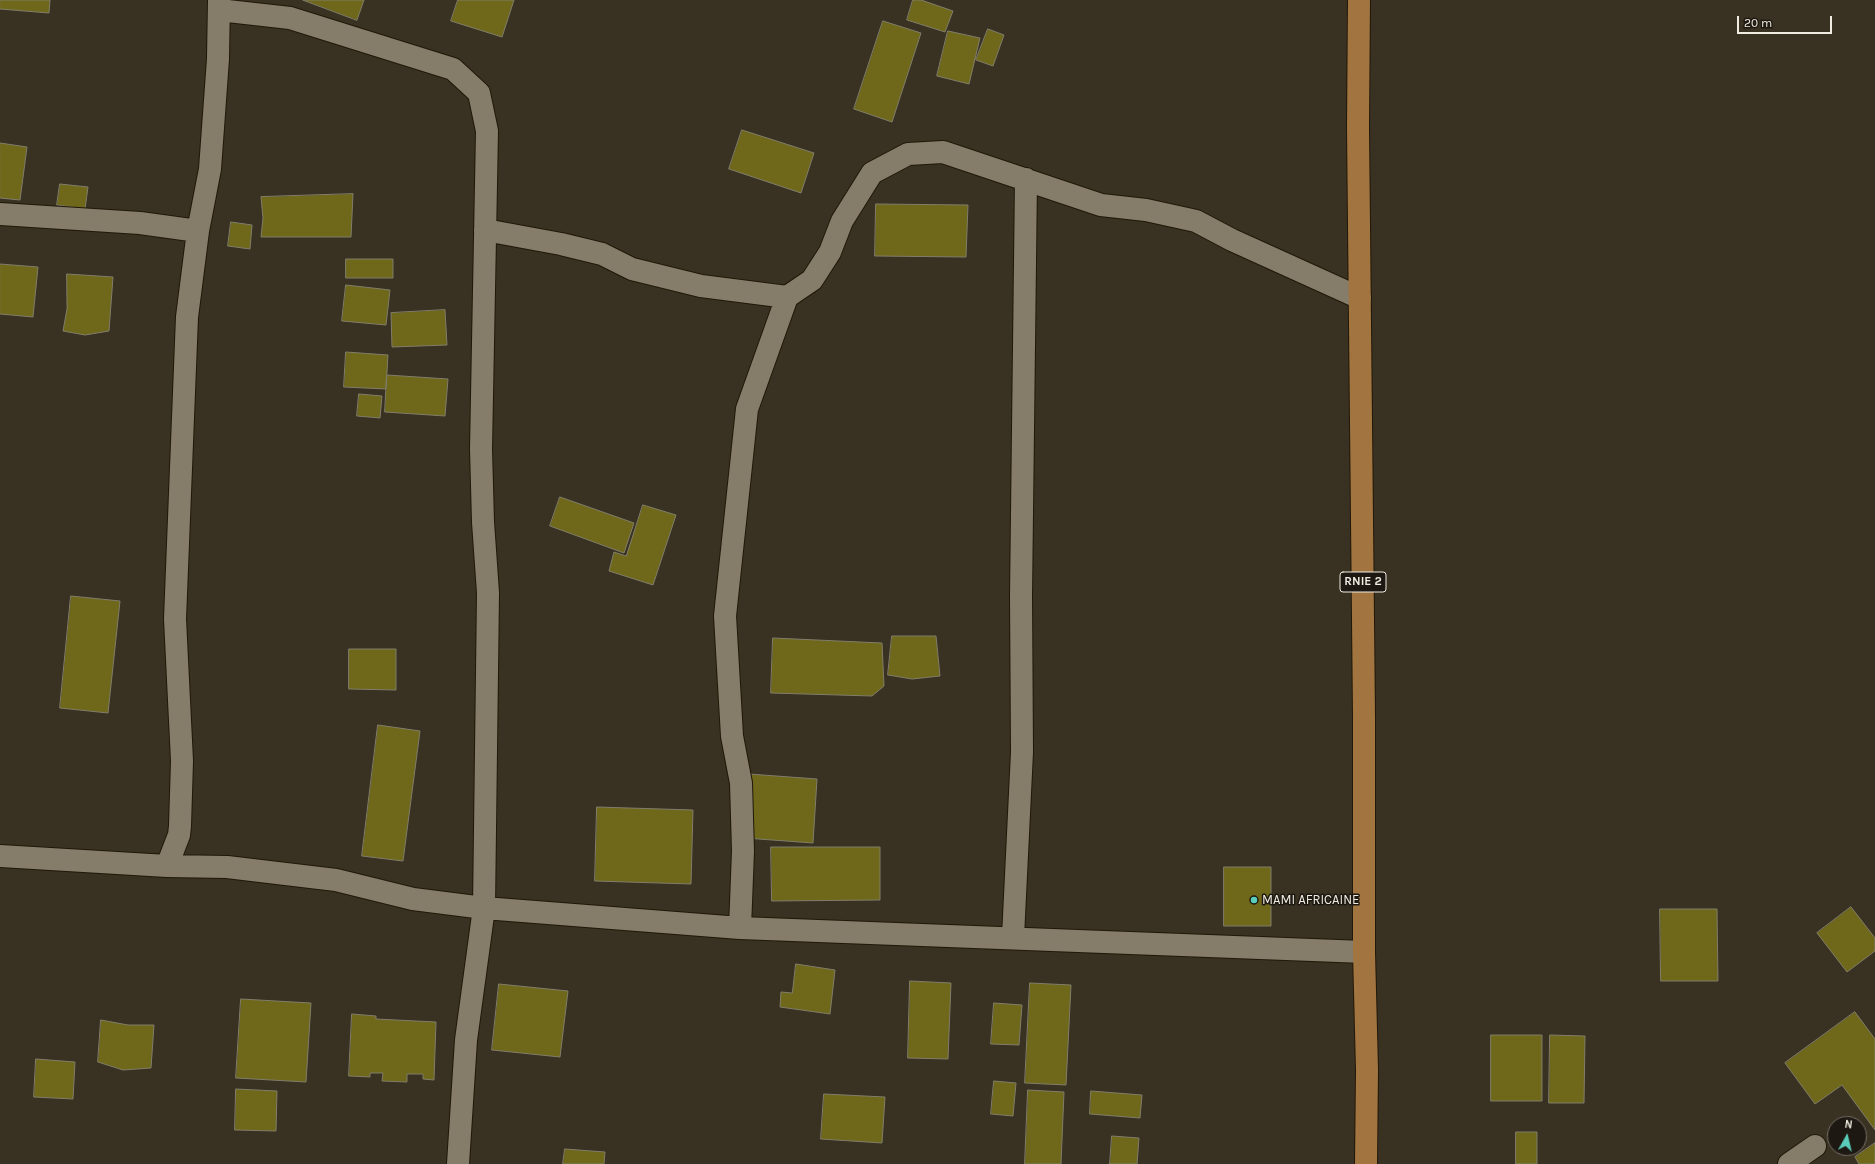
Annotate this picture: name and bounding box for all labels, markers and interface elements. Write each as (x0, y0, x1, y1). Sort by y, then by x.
scale bar (1739, 8, 1834, 34)
text: 20 m (1744, 16, 1772, 30)
road number: RNIE 2 (1340, 572, 1386, 592)
place label: MAMI AFRICAINE (1262, 892, 1359, 908)
marker: MAMI AFRICAINE (1249, 895, 1259, 905)
north arrow (1827, 1116, 1867, 1156)
text: N (1844, 1118, 1853, 1132)

